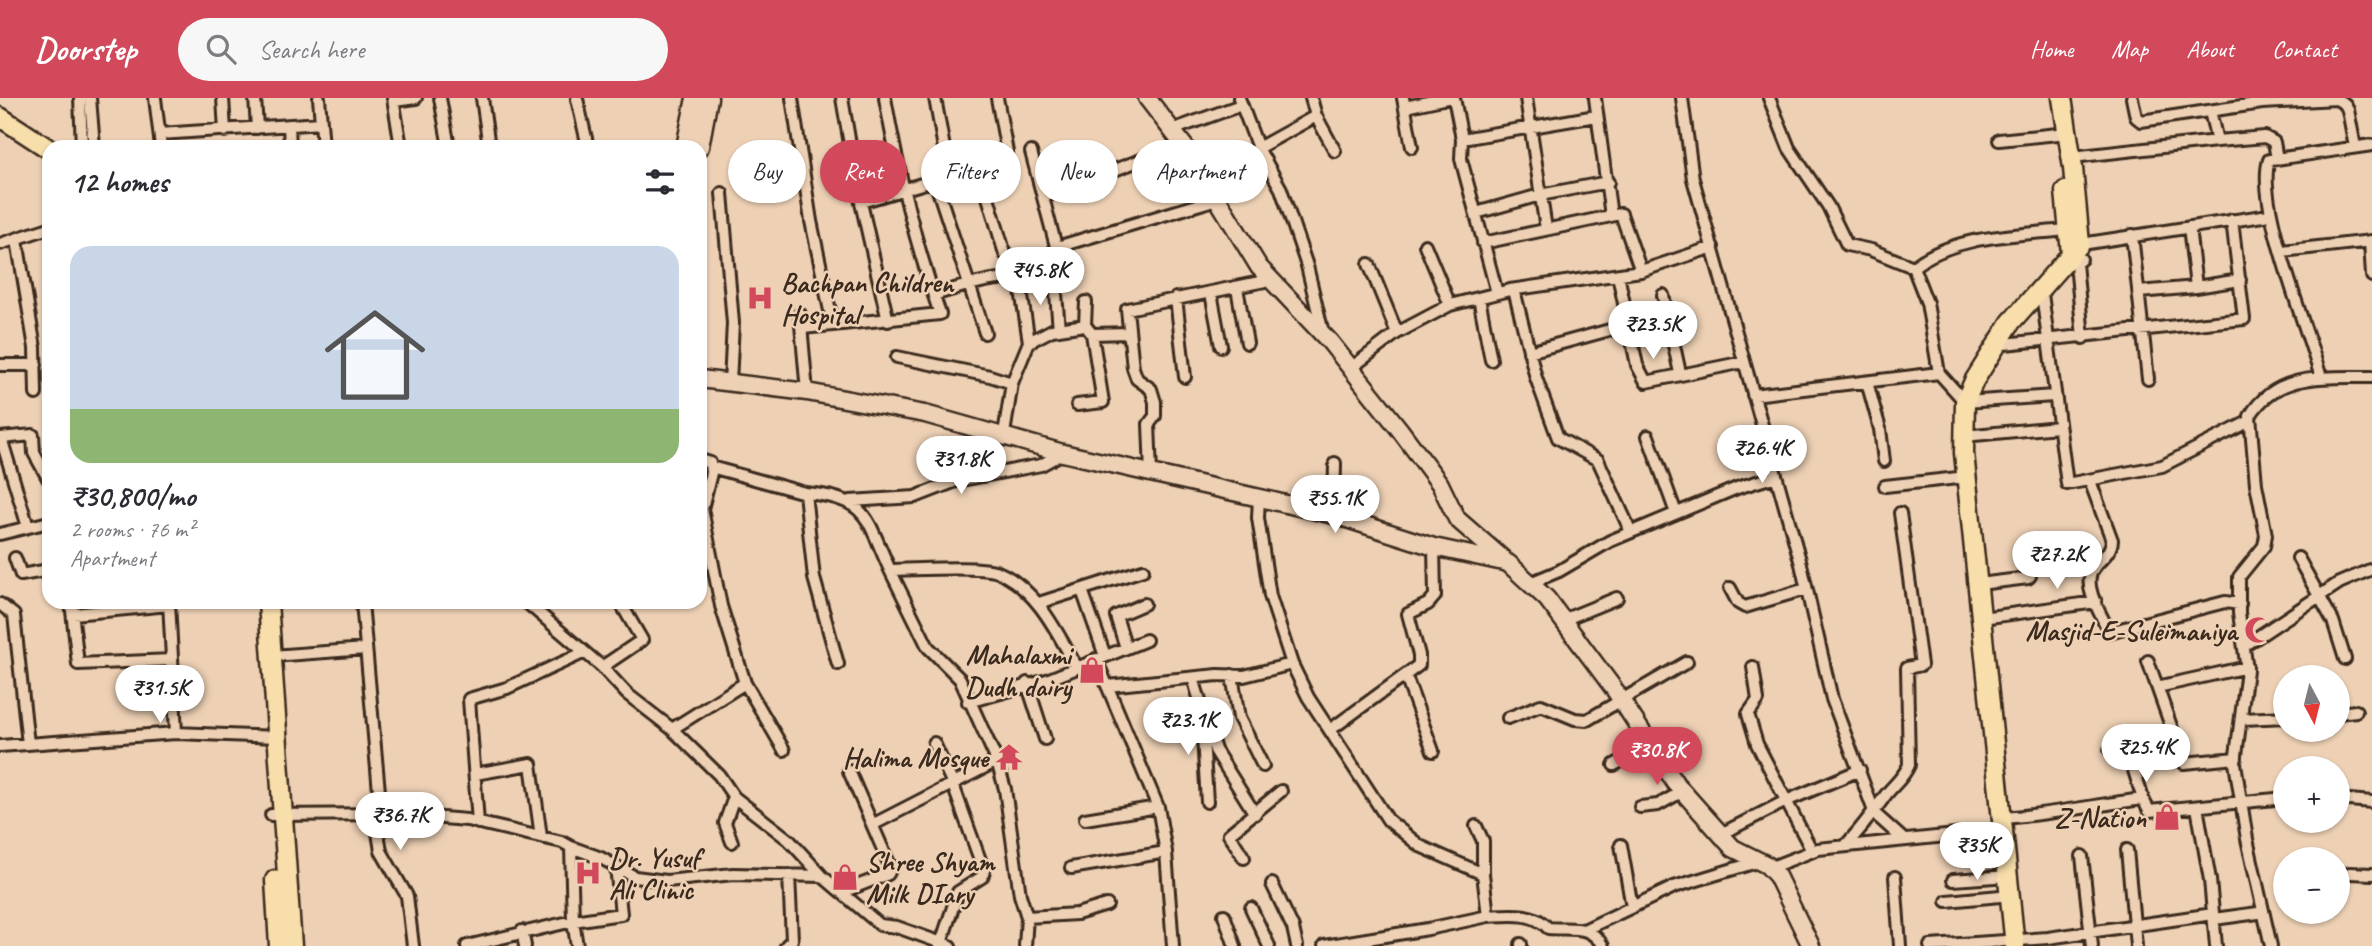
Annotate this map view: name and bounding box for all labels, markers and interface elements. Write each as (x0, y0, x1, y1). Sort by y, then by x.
search box (178, 18, 668, 81)
text: Doorstep (35, 28, 136, 70)
icon: search (202, 30, 240, 68)
text: Search here (258, 33, 364, 66)
text: Home (2030, 34, 2073, 64)
text: Map (2111, 34, 2148, 64)
text: About (2186, 34, 2234, 64)
text: Contact (2272, 34, 2337, 64)
chip: Buy (728, 140, 806, 203)
chip: Rent (820, 140, 907, 203)
chip: Filters (921, 140, 1021, 203)
chip: New (1035, 140, 1118, 203)
chip: Apartment (1132, 140, 1268, 203)
text: 12 homes (70, 163, 168, 201)
icon: filters (641, 163, 679, 201)
pin: ₹45.8K (983, 248, 1097, 307)
text: ₹45.8K (1011, 255, 1069, 284)
place label: Bachpan Children Hospital (781, 265, 955, 332)
hospital icon: Bachpan Children Hospital (745, 283, 775, 313)
icon: home (312, 292, 438, 418)
pin: ₹23.5K (1596, 302, 1710, 361)
text: ₹23.5K (1624, 309, 1682, 338)
pin: ₹26.4K (1705, 426, 1819, 485)
text: ₹26.4K (1733, 433, 1791, 462)
pin: ₹31.8K (904, 436, 1018, 496)
text: ₹31.8K (932, 444, 990, 473)
pin: ₹55.1K (1278, 476, 1392, 535)
text: ₹30,800/mo (70, 477, 195, 515)
text: ₹55.1K (1307, 483, 1363, 512)
text: 2 rooms · 76 m² (70, 515, 194, 544)
pin: ₹27.2K (2000, 532, 2114, 591)
text: ₹27.2K (2028, 539, 2086, 568)
text: Apartment (70, 544, 155, 573)
place label: Masjid-E-Suleimaniya (2025, 613, 2239, 648)
mosque icon: Masjid-E-Suleimaniya (2243, 615, 2273, 645)
place label: Mahalaxmi Dudh dairy (965, 637, 1075, 705)
shop icon: Mahalaxmi Dudh dairy (1077, 655, 1107, 685)
north arrow (2273, 665, 2350, 742)
map controls (2273, 665, 2350, 924)
pin: ₹31.5K (103, 666, 217, 725)
text: ₹31.5K (131, 673, 189, 702)
pin: ₹23.1K (1131, 698, 1245, 757)
text: ₹23.1K (1159, 705, 1217, 734)
pin: ₹25.4K (2089, 724, 2203, 784)
pin: ₹30.8K (1600, 728, 1714, 787)
text: ₹25.4K (2117, 732, 2175, 761)
text: ₹30.8K (1628, 735, 1686, 764)
place label: Halima Mosque (843, 740, 991, 775)
temple icon: Halima Mosque (994, 742, 1024, 772)
button: + (2273, 756, 2350, 833)
pin: ₹36.7K (343, 792, 457, 852)
text: ₹36.7K (371, 800, 429, 829)
place label: Z-Nation (2055, 800, 2147, 835)
shop icon: Z-Nation (2152, 802, 2182, 832)
pin: ₹35K (1936, 822, 2018, 882)
text: ₹35K (1956, 830, 1998, 859)
place label: Dr. Yusuf Ali Clinic (609, 840, 706, 907)
place label: Shree Shyam Milk DIary (866, 844, 996, 911)
button: − (2273, 847, 2350, 924)
hospital icon: Dr. Yusuf Ali Clinic (573, 858, 603, 888)
shop icon: Shree Shyam Milk DIary (830, 862, 860, 892)

